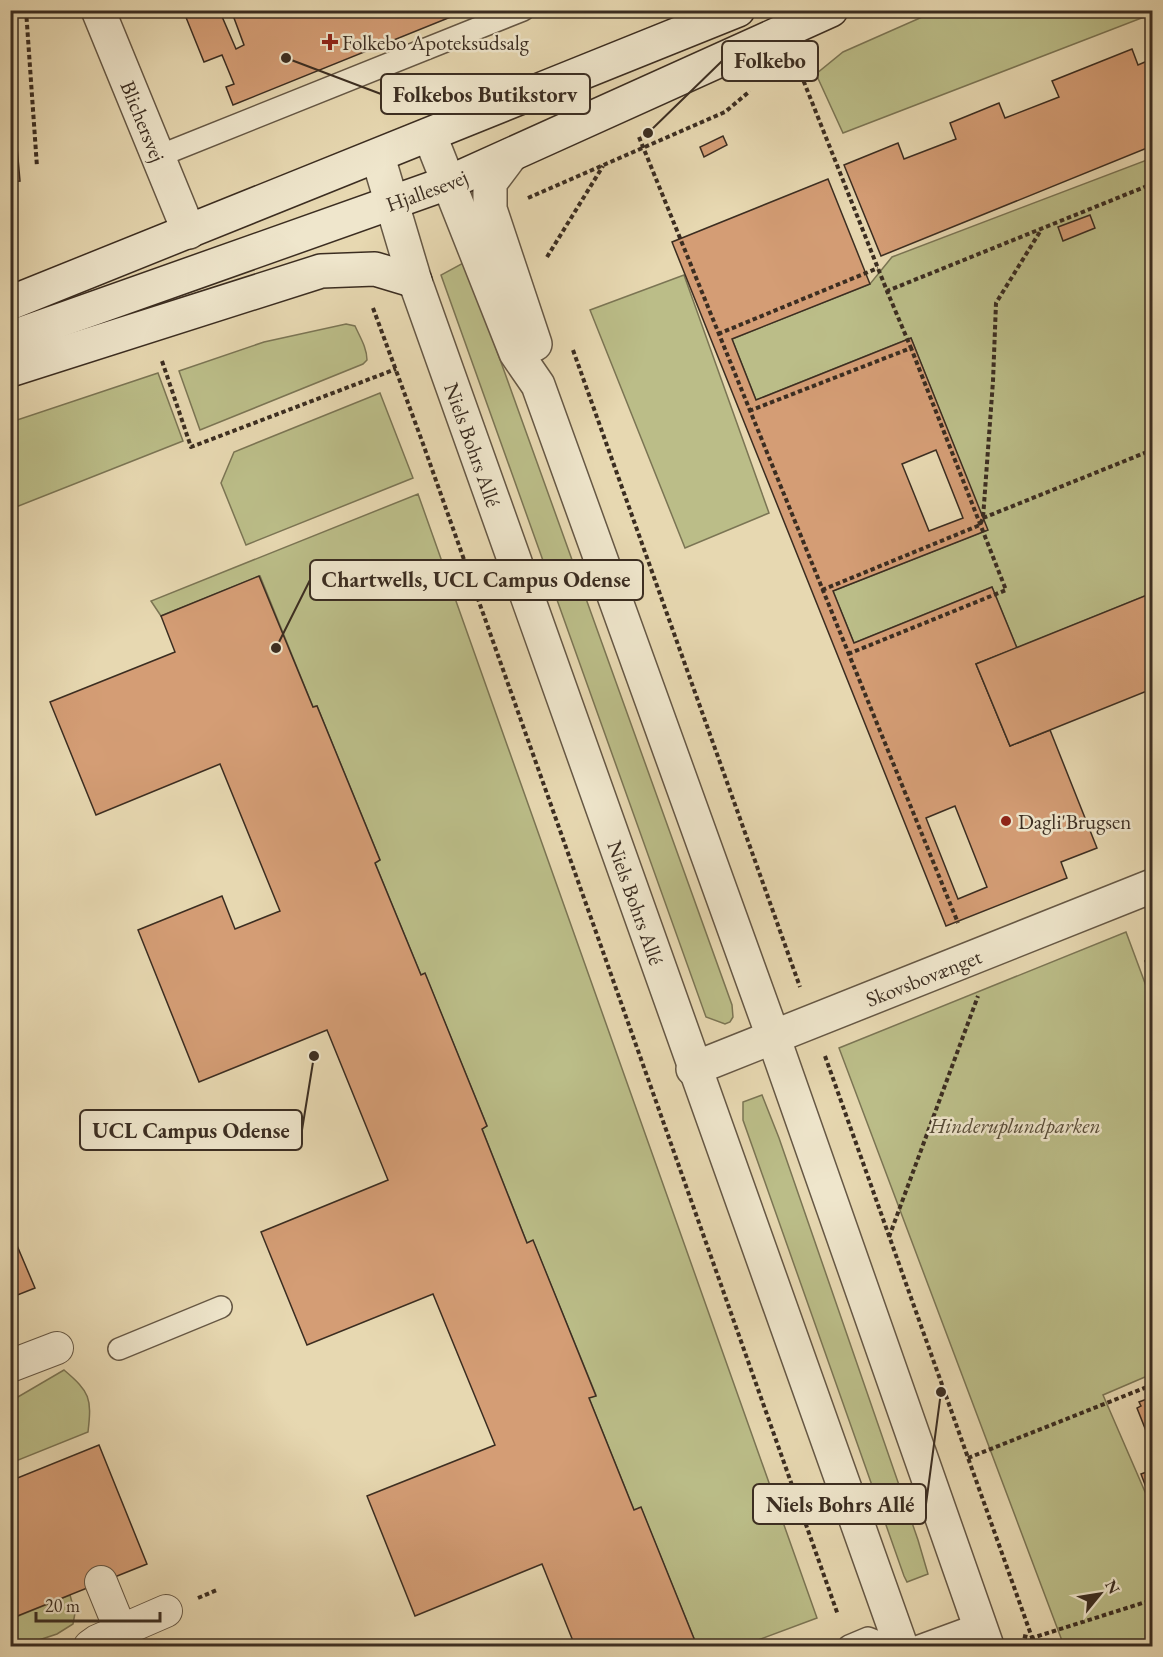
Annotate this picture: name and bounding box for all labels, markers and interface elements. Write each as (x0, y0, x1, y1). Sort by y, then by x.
place label: Folkebo Apoteksudsalg (342, 29, 530, 56)
marker: Folkebo Apoteksudsalg (323, 35, 337, 49)
callout: Folkebo (722, 41, 818, 81)
text: Folkebo (734, 46, 806, 75)
callout: Folkebos Butikstorv (381, 74, 590, 114)
street label: Blichersvej (115, 76, 172, 166)
text: Folkebos Butikstorv (393, 80, 578, 109)
street label: Hjallesevej (382, 162, 472, 217)
street label: Niels Bohrs Allé (439, 379, 508, 510)
callout: Chartwells, UCL Campus Odense (310, 560, 643, 600)
text: Chartwells, UCL Campus Odense (322, 565, 630, 594)
place label: Dagli'Brugsen (1018, 808, 1131, 835)
marker: Dagli'Brugsen (999, 814, 1013, 828)
street label: Niels Bohrs Allé (602, 837, 671, 968)
street label: Skovsbovænget (862, 942, 986, 1012)
callout: UCL Campus Odense (80, 1110, 302, 1150)
park label: Hinderuplundparken (929, 1112, 1100, 1139)
text: UCL Campus Odense (92, 1116, 290, 1145)
callout: Niels Bohrs Allé (753, 1484, 926, 1524)
text: Niels Bohrs Allé (766, 1490, 914, 1519)
north arrow (1070, 1564, 1130, 1624)
text: N (1100, 1576, 1125, 1598)
scale bar (36, 1585, 160, 1623)
text: 20 m (45, 1594, 80, 1617)

